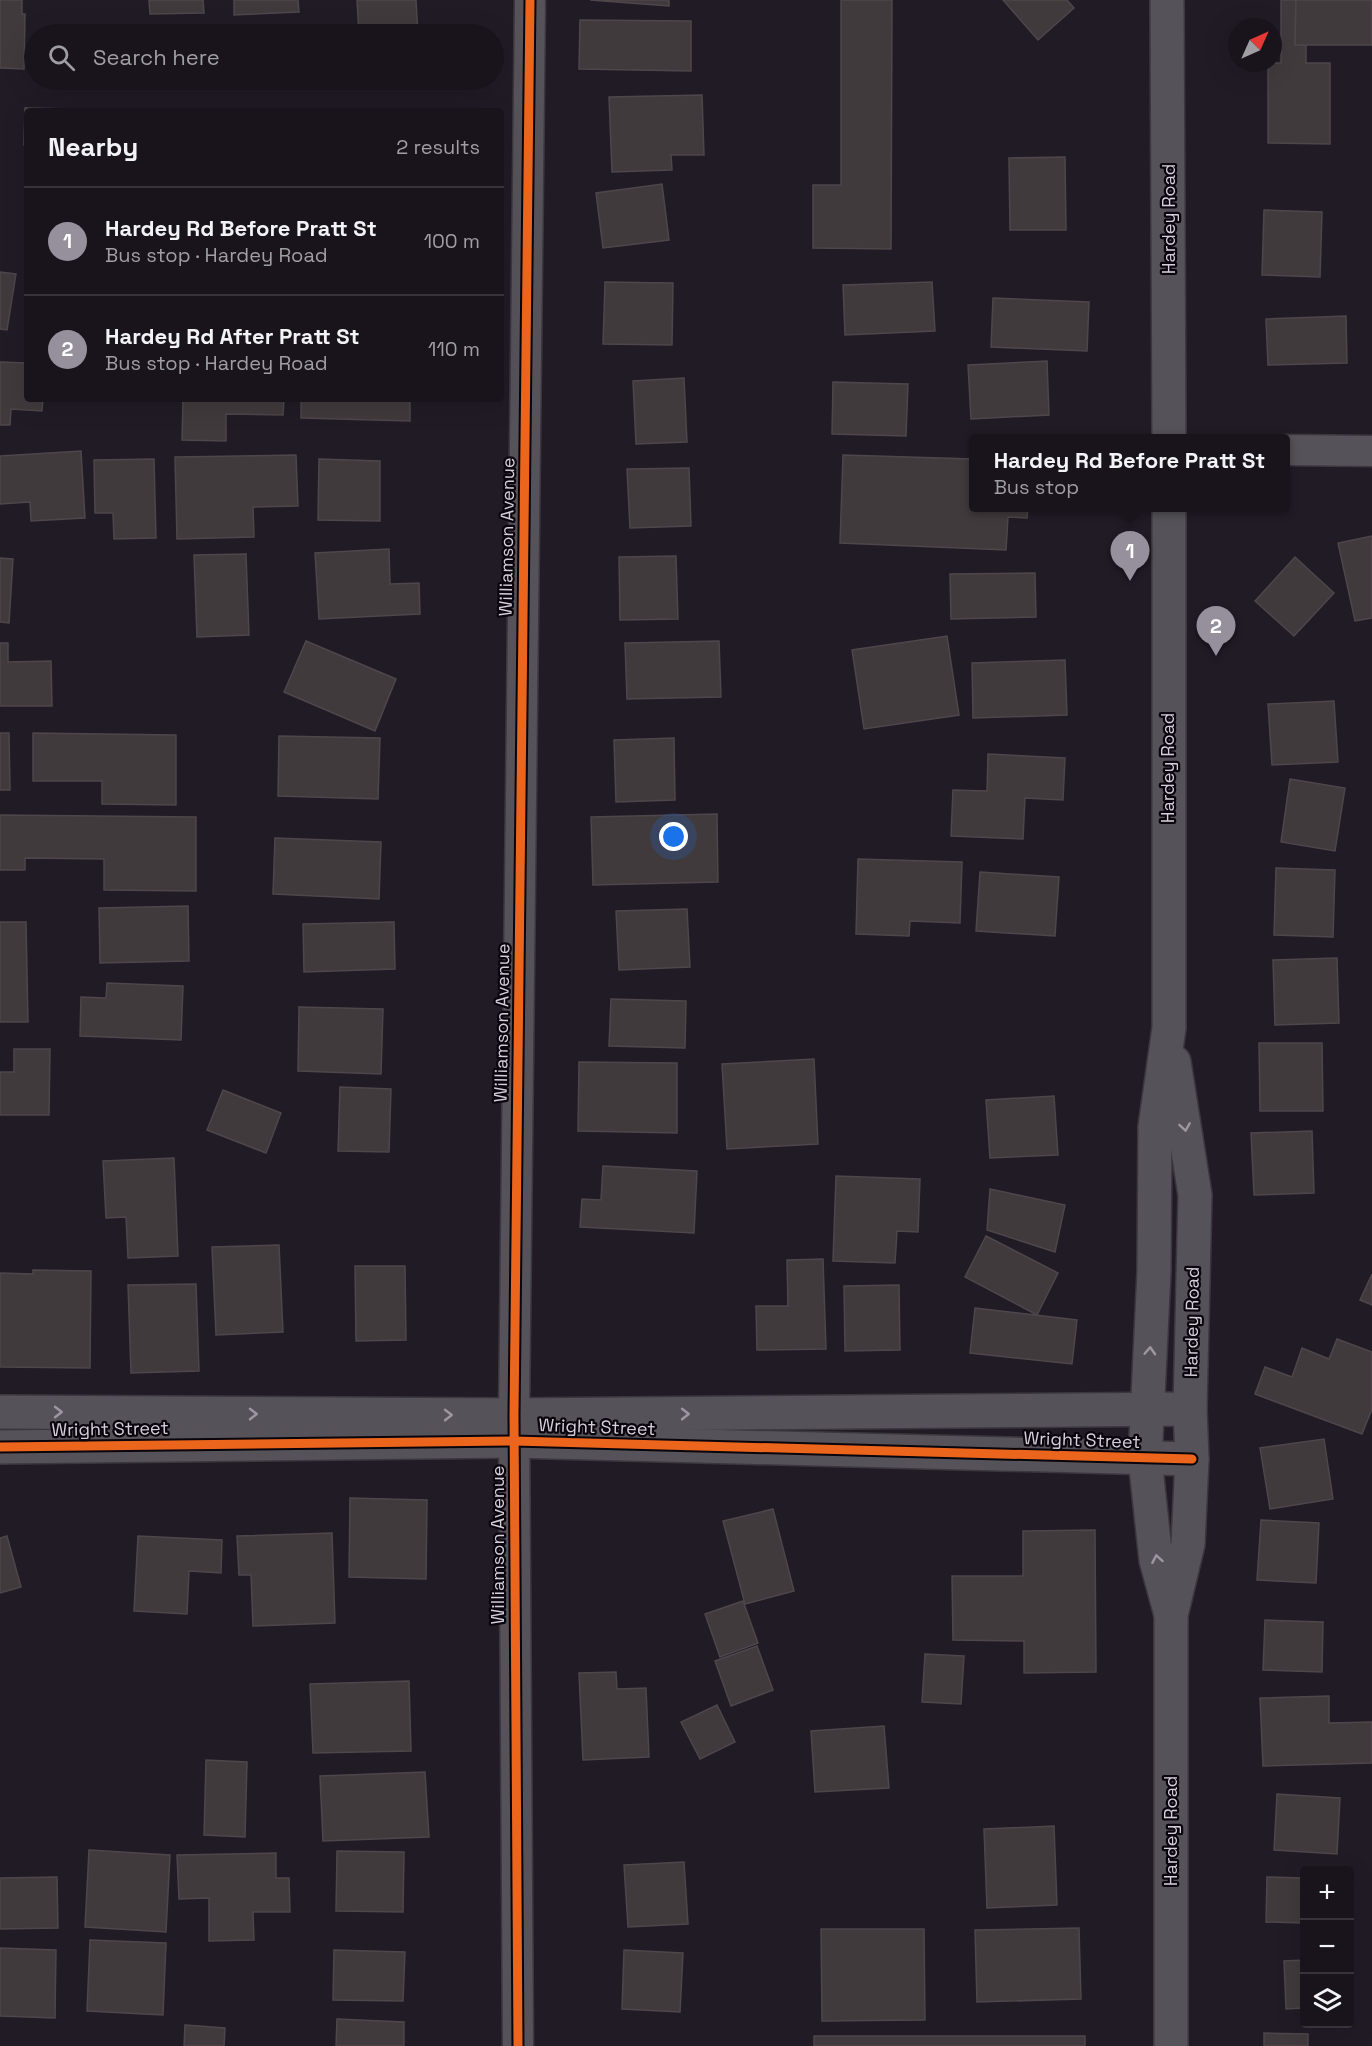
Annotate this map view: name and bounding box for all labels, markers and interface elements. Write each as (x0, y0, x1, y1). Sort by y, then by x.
north arrow (1228, 18, 1282, 72)
search box (24, 24, 504, 90)
icon: search (45, 41, 78, 74)
text: Search here (93, 43, 220, 71)
text: Nearby (48, 130, 138, 164)
text: 2 results (396, 134, 480, 160)
street label: Hardey Road (1157, 164, 1180, 274)
text: Hardey Rd Before Pratt St (105, 214, 377, 242)
text: 1 (63, 228, 72, 254)
text: 100 m (424, 228, 480, 254)
text: Bus stop · Hardey Road (105, 242, 328, 268)
text: Hardey Rd After Pratt St (105, 322, 360, 350)
text: 2 (62, 336, 73, 362)
text: 110 m (428, 336, 480, 362)
text: Bus stop · Hardey Road (105, 350, 328, 376)
popup (969, 434, 1290, 512)
text: Hardey Rd Before Pratt St (994, 446, 1265, 474)
street label: Williamson Avenue (494, 457, 519, 617)
text: Bus stop (994, 474, 1079, 500)
pin: 1 (1110, 532, 1150, 581)
pin: 2 (1196, 606, 1236, 656)
street label: Hardey Road (1156, 713, 1179, 823)
your location (659, 822, 688, 851)
street label: Williamson Avenue (489, 943, 514, 1103)
one-way arrow (1178, 1123, 1190, 1132)
street label: Hardey Road (1179, 1266, 1204, 1378)
one-way arrow (1143, 1347, 1156, 1356)
one-way arrow (54, 1406, 63, 1418)
one-way arrow (249, 1408, 258, 1420)
one-way arrow (681, 1408, 690, 1420)
one-way arrow (444, 1409, 453, 1421)
street label: Wright Street (538, 1413, 656, 1440)
street label: Wright Street (51, 1416, 169, 1441)
street label: Wright Street (1023, 1426, 1141, 1453)
street label: Williamson Avenue (486, 1466, 509, 1624)
one-way arrow (1151, 1554, 1163, 1563)
street label: Hardey Road (1159, 1776, 1182, 1886)
map controls (1300, 1866, 1354, 2028)
button: + (1300, 1866, 1354, 1920)
button: − (1300, 1920, 1354, 1974)
button: layers (1300, 1974, 1354, 2028)

